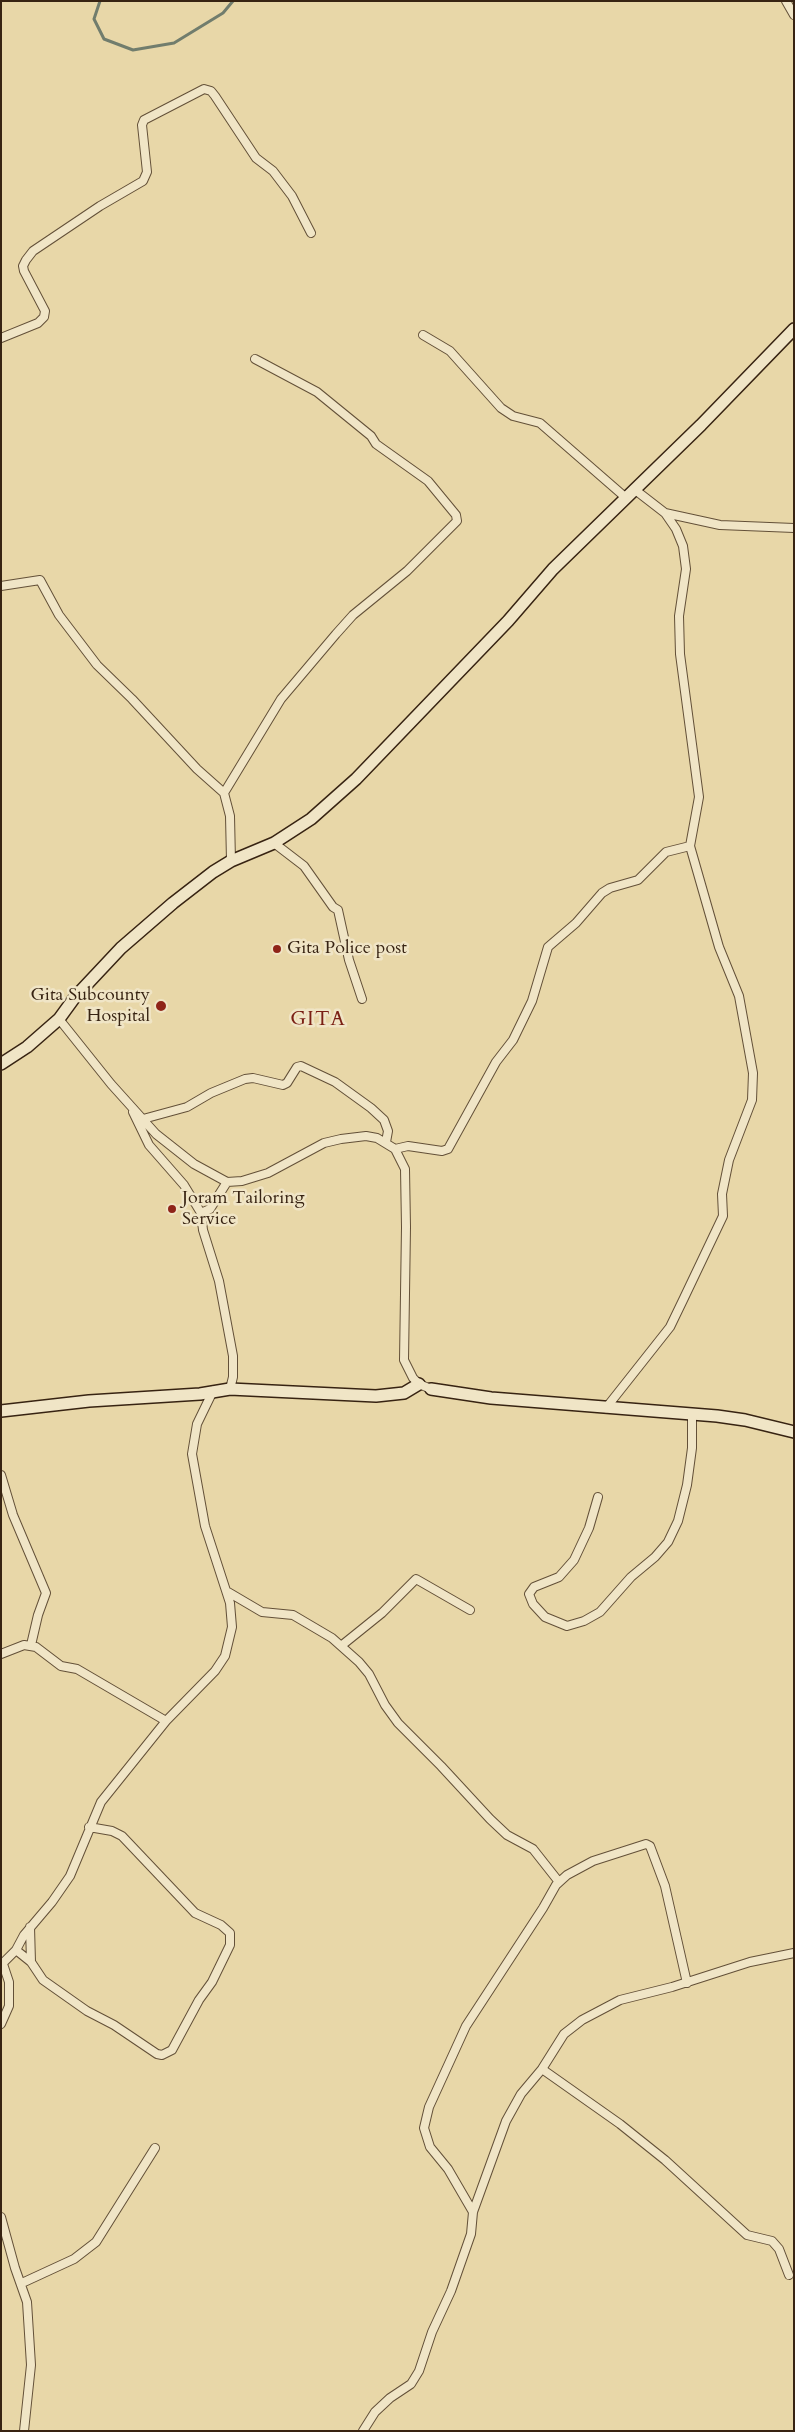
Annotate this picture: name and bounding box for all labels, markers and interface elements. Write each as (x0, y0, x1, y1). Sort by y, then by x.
place label: Gita Police post (287, 938, 407, 960)
marker: Gita Police post (271, 943, 283, 955)
place label: Gita Subcounty Hospital (31, 985, 150, 1028)
marker: Gita Subcounty Hospital (154, 999, 168, 1013)
district label: GITA (290, 1008, 346, 1032)
place label: Joram Tailoring Service (182, 1188, 305, 1230)
marker: Joram Tailoring Service (166, 1203, 178, 1215)

